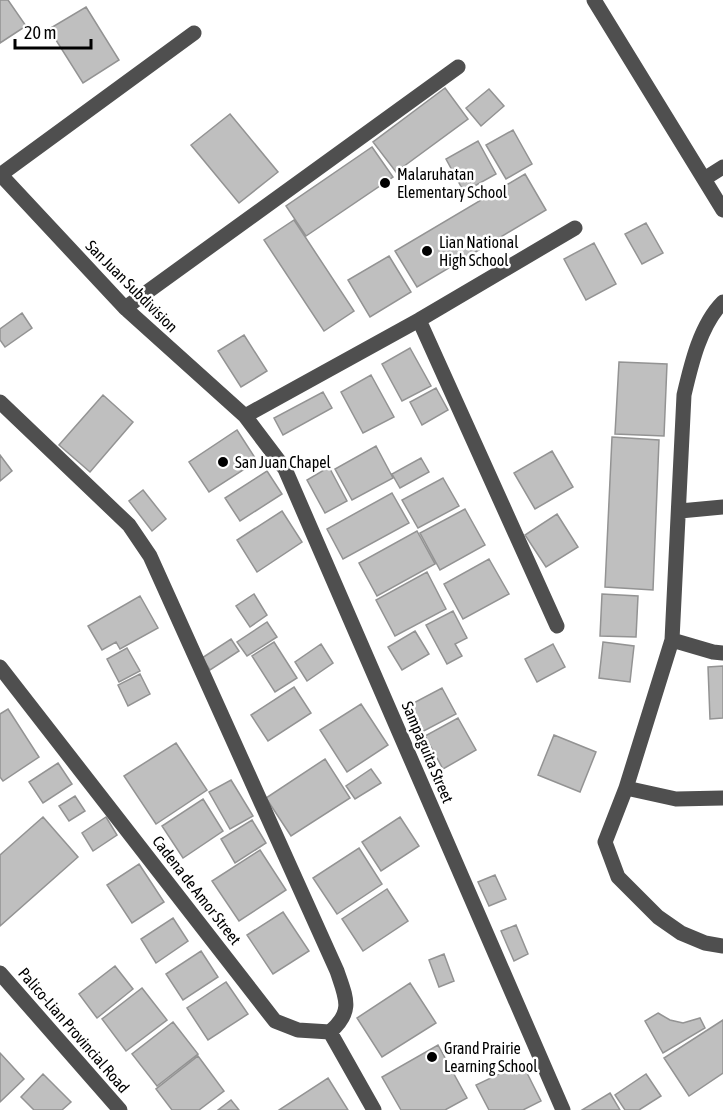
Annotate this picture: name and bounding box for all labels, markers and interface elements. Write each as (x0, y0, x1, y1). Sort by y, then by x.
scale bar (15, 12, 92, 50)
text: 20 m (24, 22, 56, 43)
place label: Malaruhatan Elementary School (397, 165, 508, 202)
marker: Malaruhatan Elementary School (378, 176, 392, 190)
place label: Lian National High School (439, 233, 519, 270)
street label: San Juan Subdivision (82, 236, 182, 336)
marker: Lian National High School (420, 244, 434, 258)
place label: San Juan Chapel (235, 453, 332, 472)
marker: San Juan Chapel (216, 455, 230, 469)
street label: Sampaguita Street (398, 699, 458, 806)
street label: Cadena de Amor Street (149, 832, 245, 948)
street label: Palico-Lian Provincial Road (15, 964, 133, 1096)
place label: Grand Prairie Learning School (444, 1039, 538, 1076)
marker: Grand Prairie Learning School (425, 1050, 439, 1064)

